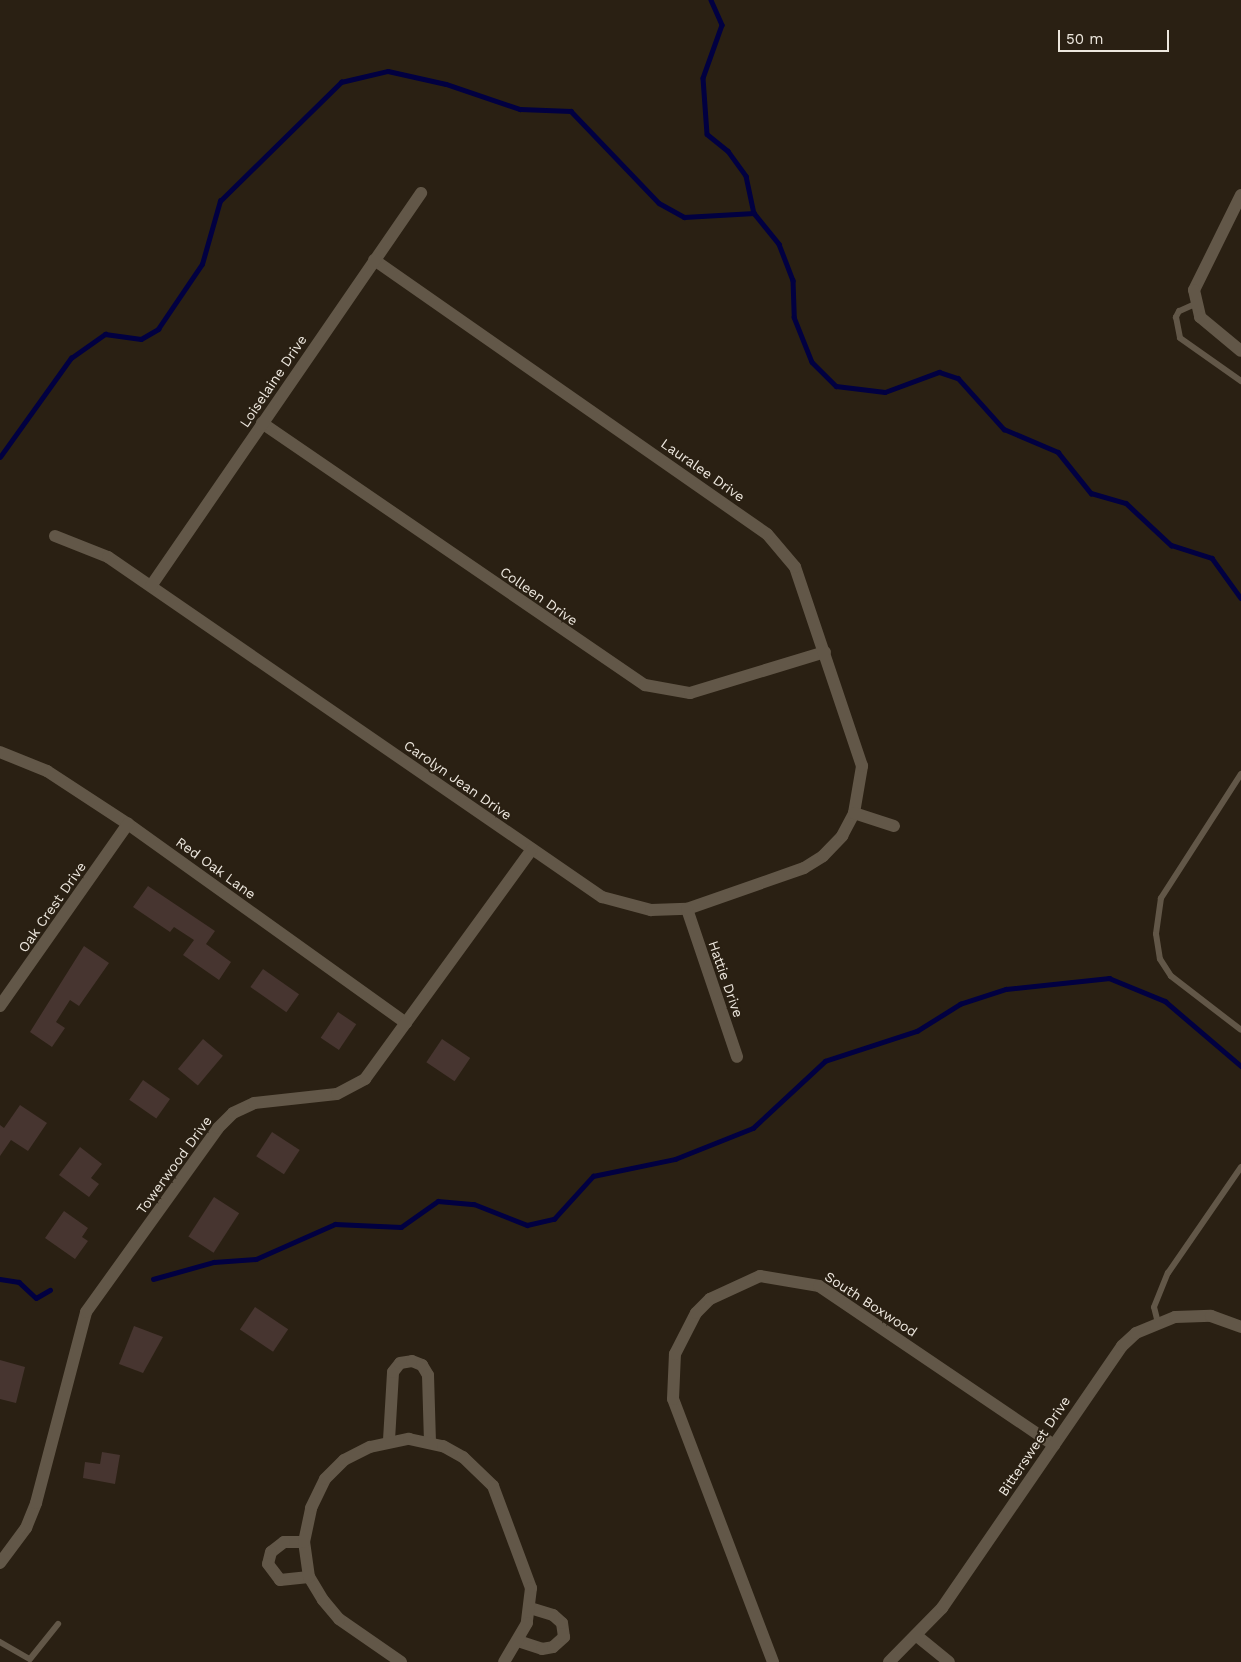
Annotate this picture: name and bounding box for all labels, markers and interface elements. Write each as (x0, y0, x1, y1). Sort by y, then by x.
scale bar (1061, 20, 1172, 52)
text: 50 m (1066, 30, 1103, 48)
street label: Loiselaine Drive (236, 332, 310, 430)
street label: Lauralee Drive (658, 435, 748, 505)
street label: Colleen Drive (497, 563, 581, 629)
street label: Carolyn Jean Drive (401, 736, 515, 824)
street label: Red Oak Lane (173, 833, 259, 903)
street label: Oak Crest Drive (14, 858, 90, 956)
street label: Hattie Drive (705, 938, 747, 1020)
street label: Towerwood Drive (133, 1113, 215, 1217)
street label: South Boxwood (822, 1268, 920, 1340)
street label: Bittersweet Drive (994, 1393, 1074, 1499)

